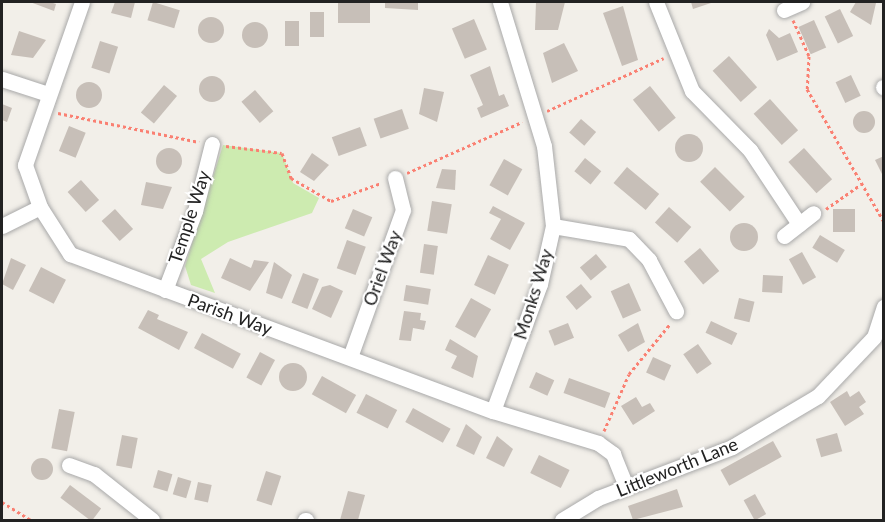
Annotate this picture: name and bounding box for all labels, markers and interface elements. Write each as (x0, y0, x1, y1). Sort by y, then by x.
street label: Temple Way (164, 168, 214, 266)
street label: Oriel Way (358, 227, 406, 309)
street label: Monks Way (509, 246, 557, 342)
street label: Parish Way (185, 289, 275, 339)
street label: Littleworth Lane (613, 433, 741, 501)

